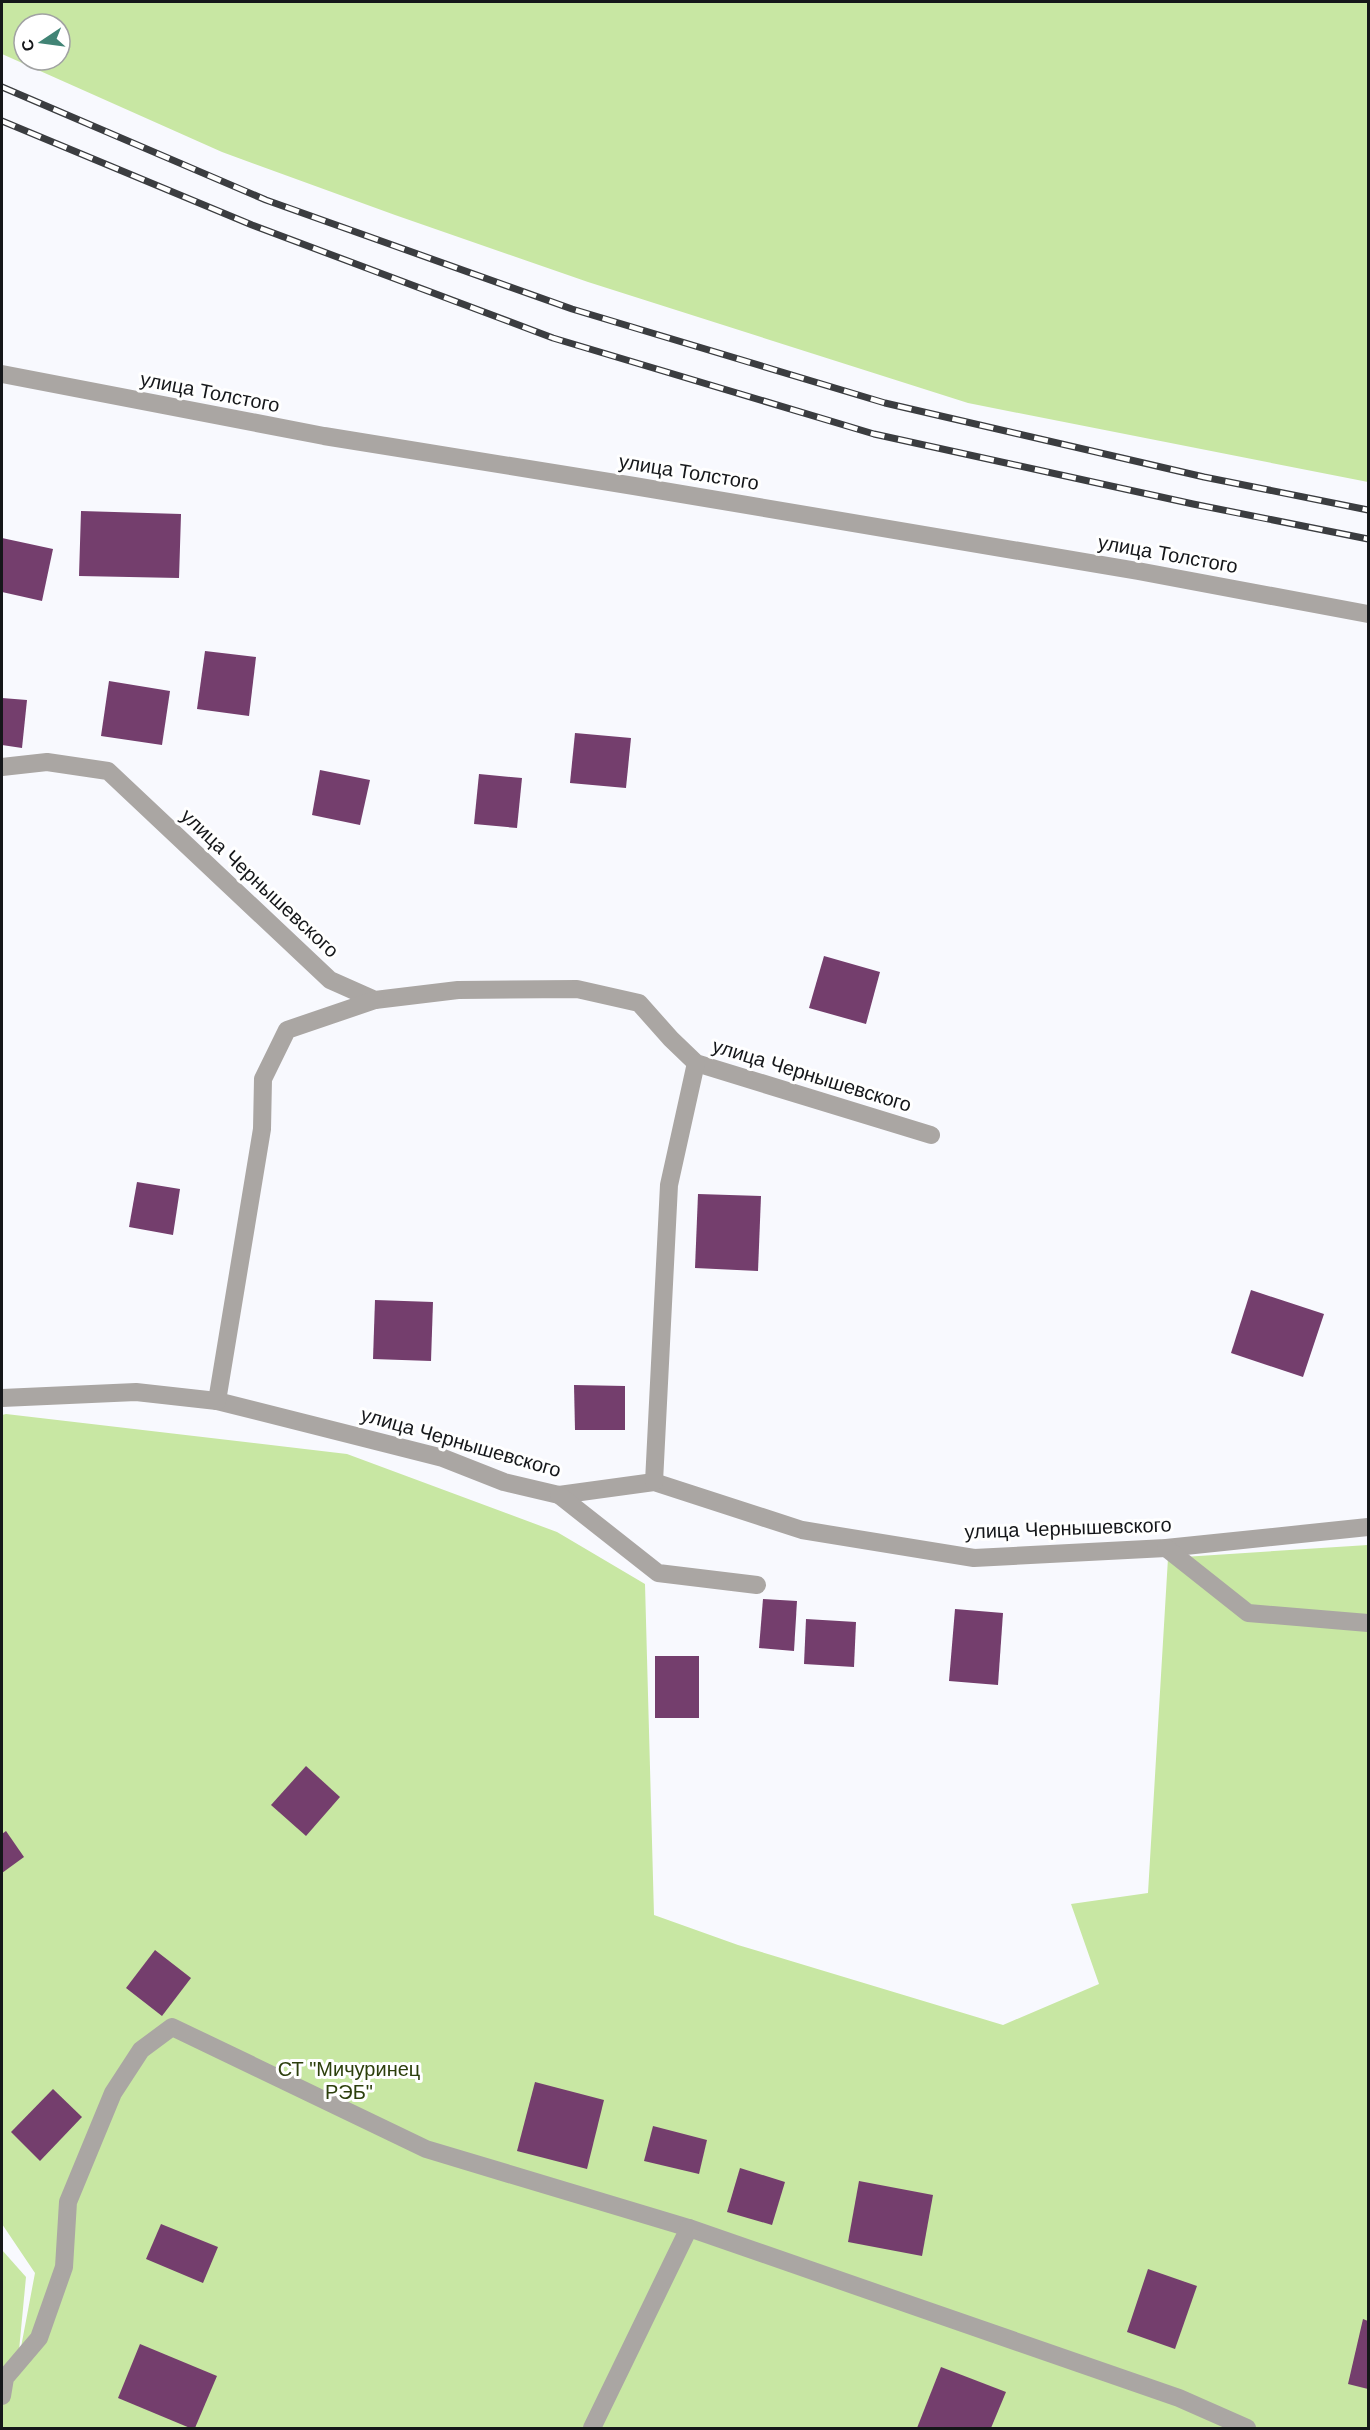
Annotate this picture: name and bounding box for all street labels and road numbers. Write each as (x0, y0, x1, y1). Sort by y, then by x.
street label: улица Толстого (138, 368, 282, 416)
street label: улица Толстого (617, 450, 761, 494)
street label: улица Толстого (1096, 531, 1240, 577)
street label: улица Чернышевского (177, 804, 343, 962)
street label: улица Чернышевского (710, 1034, 914, 1116)
street label: улица Чернышевского (358, 1403, 564, 1481)
street label: улица Чернышевского (964, 1513, 1172, 1543)

